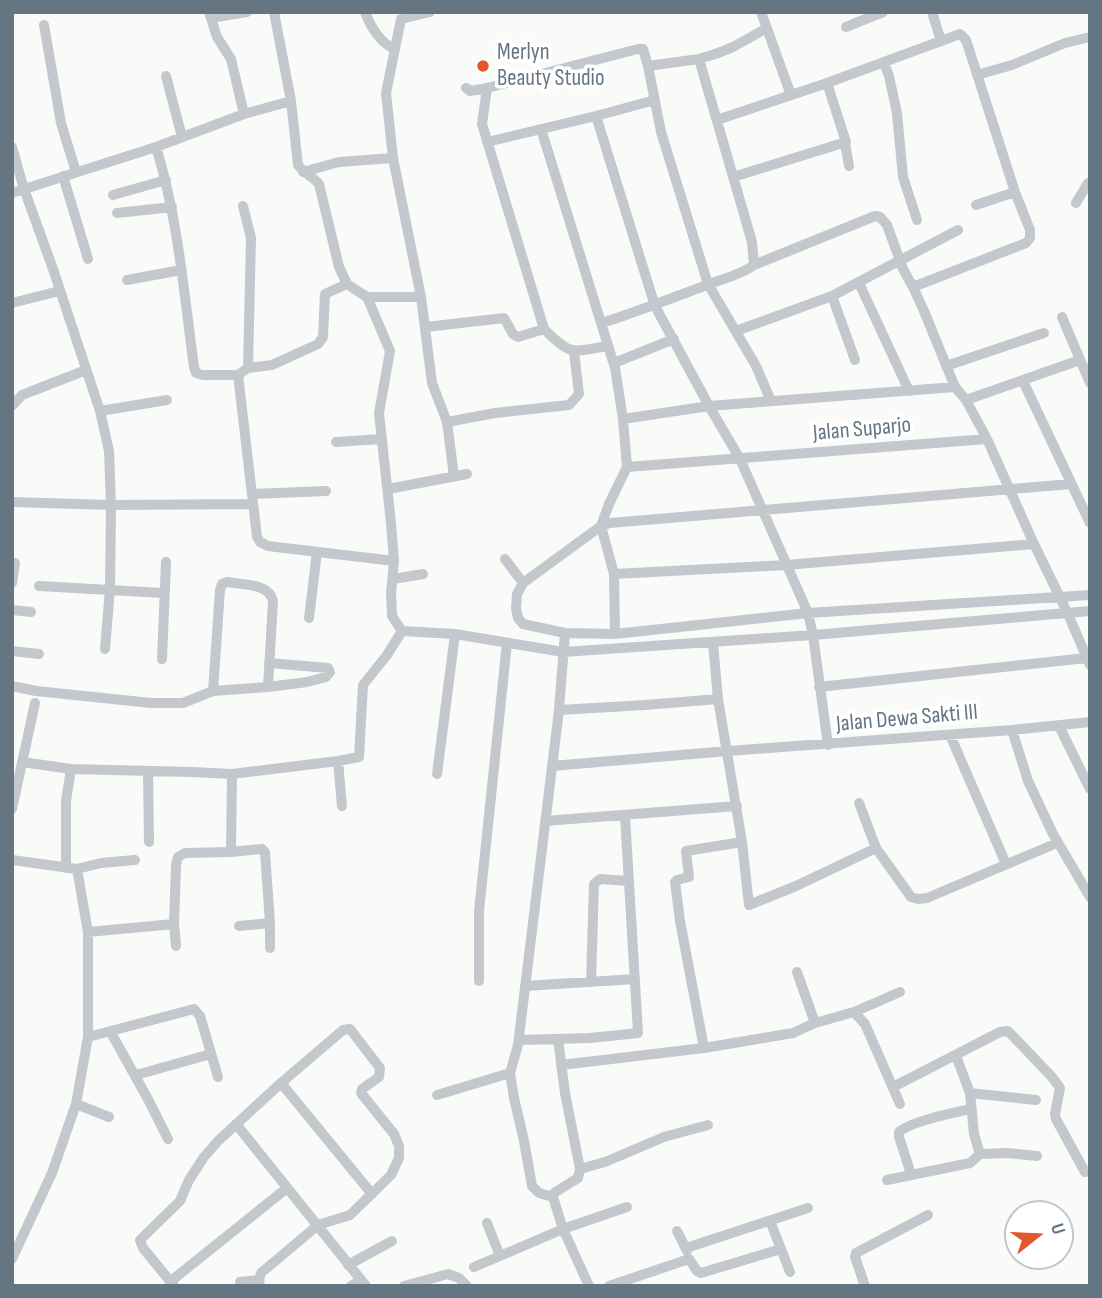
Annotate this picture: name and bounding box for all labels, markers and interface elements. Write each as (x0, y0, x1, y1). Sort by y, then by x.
place label: Merlyn Beauty Studio (497, 39, 604, 93)
marker: Merlyn Beauty Studio (475, 58, 491, 74)
street label: Jalan Suparjo (812, 412, 912, 448)
street label: Jalan Dewa Sakti III (835, 699, 979, 739)
north arrow (1004, 1200, 1074, 1270)
text: U (1045, 1221, 1070, 1237)

